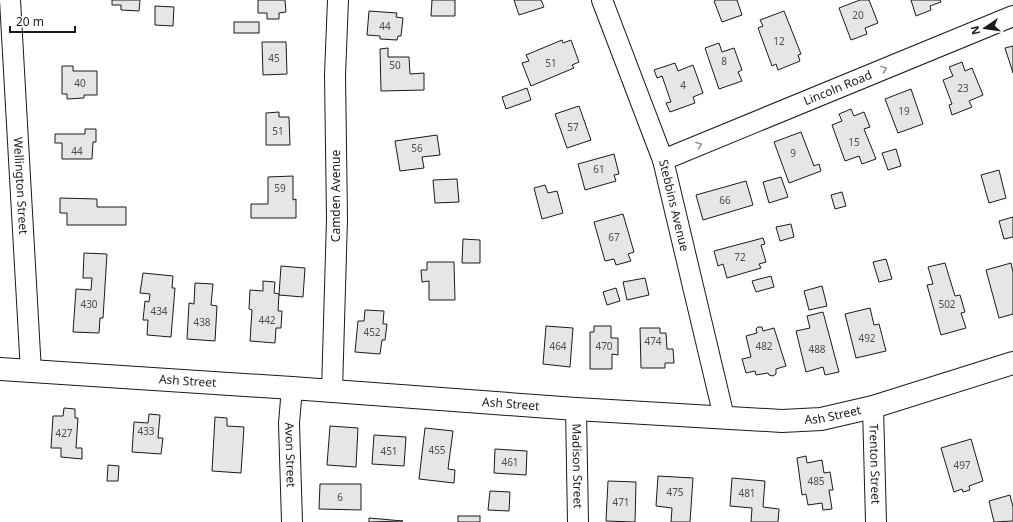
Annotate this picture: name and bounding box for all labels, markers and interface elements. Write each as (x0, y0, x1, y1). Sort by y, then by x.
scale bar (10, 8, 75, 34)
house number: 20 (852, 8, 864, 22)
north arrow (965, 8, 1005, 48)
text: 20 m (16, 13, 44, 30)
house number: 44 (379, 19, 391, 33)
text: N (966, 24, 983, 36)
house number: 12 (773, 34, 785, 48)
house number: 45 (268, 51, 280, 65)
house number: 8 (721, 54, 727, 68)
house number: 51 (545, 56, 557, 70)
house number: 50 (389, 58, 401, 72)
street label: Lincoln Road (801, 66, 874, 109)
one-way arrow (880, 66, 887, 74)
house number: 40 (74, 76, 86, 90)
house number: 4 (680, 78, 686, 92)
house number: 23 (957, 81, 969, 95)
house number: 19 (898, 104, 910, 118)
house number: 57 (567, 120, 579, 134)
house number: 51 (272, 124, 284, 138)
house number: 15 (848, 135, 860, 149)
street label: Wellington Street (10, 136, 32, 236)
house number: 56 (411, 141, 423, 155)
one-way arrow (695, 142, 702, 150)
house number: 44 (71, 144, 83, 158)
house number: 9 (790, 146, 796, 160)
street label: Camden Avenue (327, 150, 344, 242)
street label: Stebbins Avenue (655, 158, 693, 253)
house number: 61 (593, 162, 605, 176)
house number: 59 (274, 181, 286, 195)
house number: 66 (719, 193, 731, 207)
house number: 67 (608, 230, 620, 244)
house number: 72 (734, 250, 746, 264)
house number: 430 (80, 297, 98, 311)
house number: 502 (938, 297, 956, 311)
house number: 434 (150, 304, 168, 318)
house number: 442 (258, 313, 276, 327)
house number: 438 (193, 315, 211, 329)
house number: 452 (363, 325, 381, 339)
house number: 492 (858, 331, 876, 345)
house number: 474 (644, 334, 662, 348)
house number: 464 (549, 339, 567, 353)
house number: 470 (595, 339, 613, 353)
house number: 482 (755, 339, 773, 353)
house number: 488 (808, 342, 826, 356)
street label: Ash Street (158, 370, 218, 391)
street label: Ash Street (482, 393, 541, 414)
street label: Ash Street (804, 401, 863, 428)
street label: Avon Street (281, 422, 300, 488)
street label: Madison Street (568, 423, 587, 509)
street label: Trenton Street (865, 423, 885, 505)
house number: 433 (137, 424, 155, 438)
house number: 427 (55, 426, 73, 440)
house number: 455 (428, 443, 446, 457)
house number: 451 (380, 444, 398, 458)
house number: 461 (501, 455, 519, 469)
house number: 497 (953, 458, 971, 472)
house number: 485 (807, 474, 825, 488)
house number: 475 (666, 485, 684, 499)
house number: 481 (738, 486, 756, 500)
house number: 6 (337, 490, 343, 504)
house number: 471 (612, 495, 630, 509)

